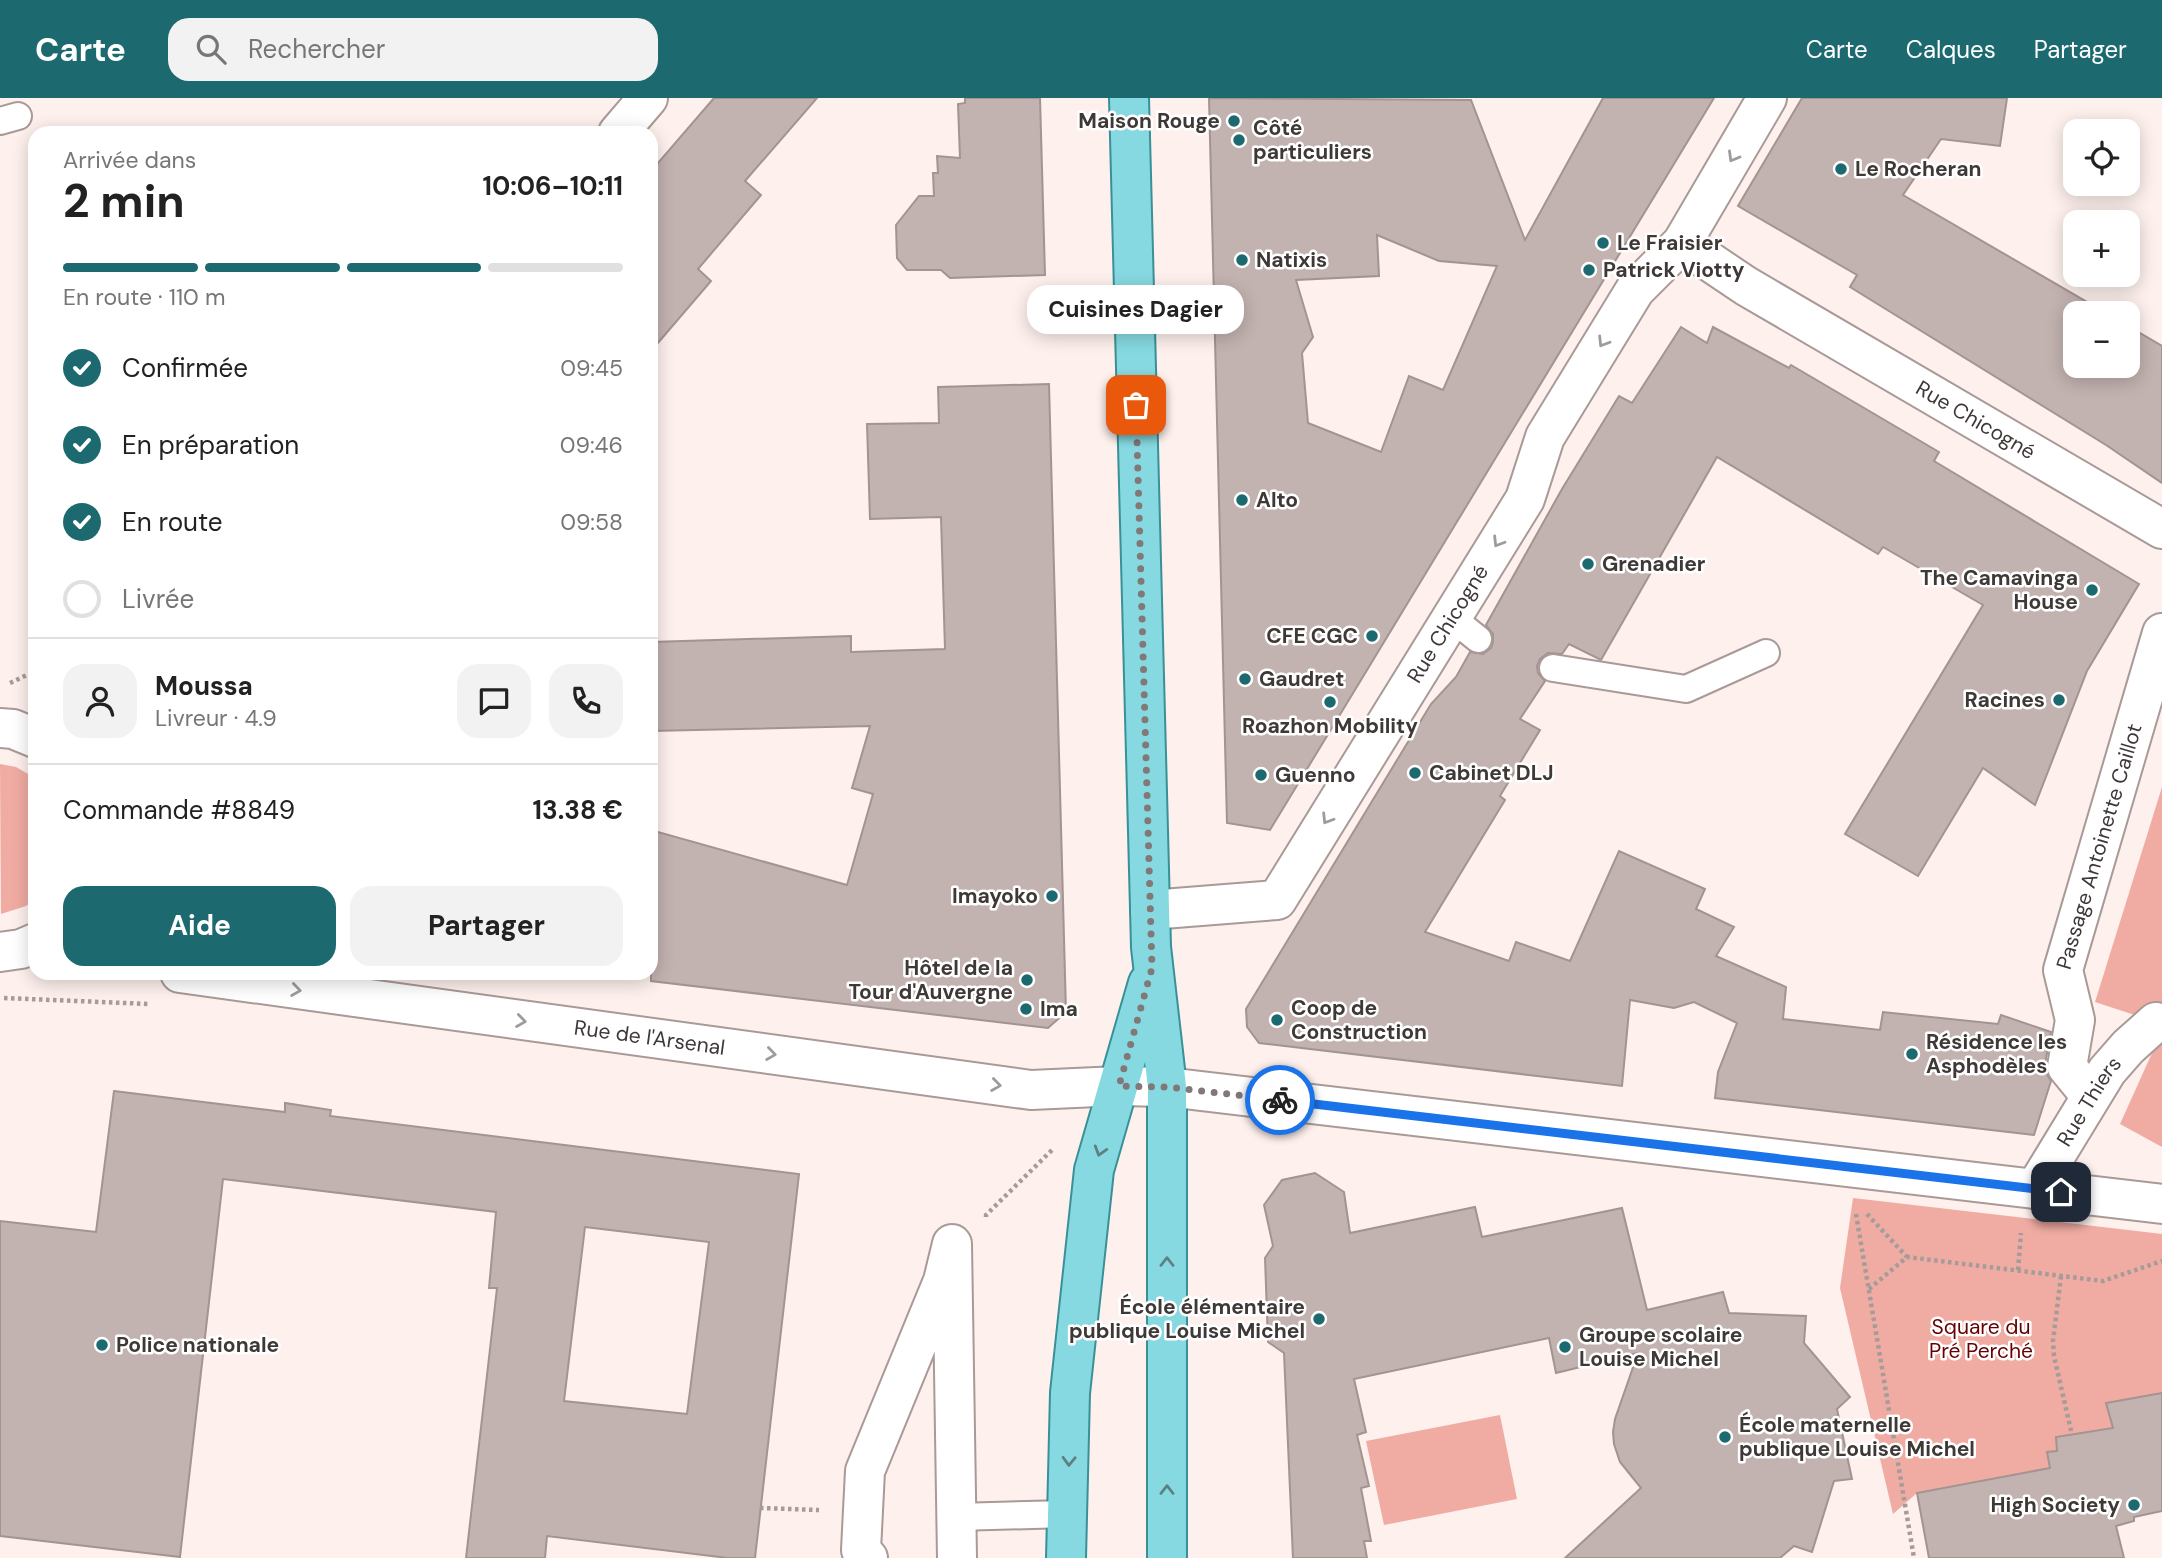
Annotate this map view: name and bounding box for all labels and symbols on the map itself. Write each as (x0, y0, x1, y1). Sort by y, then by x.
place label: Maison Rouge (1078, 107, 1220, 135)
marker: Maison Rouge (1226, 113, 1242, 129)
place label: Côté particuliers (1253, 114, 1372, 166)
marker: Côté particuliers (1231, 132, 1247, 148)
one-way arrow (1728, 149, 1741, 162)
place label: Le Rocheran (1855, 155, 1981, 183)
marker: Le Rocheran (1833, 161, 1849, 177)
place label: Le Fraisier (1617, 229, 1723, 257)
marker: Le Fraisier (1595, 235, 1611, 251)
place label: Natixis (1256, 246, 1327, 274)
marker: Natixis (1234, 252, 1250, 268)
place label: Patrick Viotty (1603, 256, 1745, 284)
marker: Patrick Viotty (1581, 262, 1597, 278)
callout: Cuisines Dagier (1028, 286, 1244, 335)
one-way arrow (1599, 334, 1612, 347)
street label: Rue Chicogné (1911, 374, 2041, 466)
pin (1106, 375, 1166, 435)
place label: Alto (1256, 486, 1298, 514)
marker: Alto (1234, 492, 1250, 508)
one-way arrow (1494, 535, 1507, 548)
place label: Grenadier (1602, 550, 1706, 578)
marker: Grenadier (1580, 556, 1596, 572)
street label: Rue Chicogné (1401, 560, 1495, 688)
place label: The Camavinga House (1920, 564, 2078, 616)
marker: The Camavinga House (2084, 582, 2100, 598)
place label: CFE CGC (1266, 622, 1358, 650)
marker: CFE CGC (1364, 628, 1380, 644)
place label: Gaudret (1259, 665, 1344, 693)
marker: Gaudret (1237, 671, 1253, 687)
place label: Racines (1965, 686, 2045, 714)
marker: Racines (2051, 692, 2067, 708)
marker: Roazhon Mobility (1322, 694, 1338, 710)
place label: Roazhon Mobility (1242, 712, 1418, 740)
street label: Passage Antoinette Caillot (2050, 720, 2149, 973)
place label: Cabinet DLJ (1429, 759, 1554, 787)
place label: Guenno (1275, 761, 1356, 789)
marker: Cabinet DLJ (1407, 765, 1423, 781)
marker: Guenno (1253, 767, 1269, 783)
one-way arrow (1323, 812, 1336, 825)
place label: Imayoko (952, 882, 1038, 910)
marker: Imayoko (1044, 888, 1060, 904)
place label: Hôtel de la Tour d'Auvergne (848, 954, 1013, 1006)
marker: Hôtel de la Tour d'Auvergne (1019, 972, 1035, 988)
one-way arrow (290, 982, 301, 997)
place label: Coop de Construction (1291, 994, 1427, 1046)
place label: Ima (1040, 995, 1078, 1023)
marker: Ima (1018, 1001, 1034, 1017)
marker: Coop de Construction (1269, 1012, 1285, 1028)
one-way arrow (515, 1013, 527, 1028)
street label: Rue de l'Arsenal (572, 1013, 727, 1062)
place label: Résidence les Asphodèles (1926, 1028, 2067, 1080)
marker: Résidence les Asphodèles (1904, 1046, 1920, 1062)
one-way arrow (765, 1047, 777, 1062)
street label: Rue Thiers (2050, 1050, 2128, 1152)
courier (1245, 1065, 1315, 1135)
one-way arrow (990, 1077, 1002, 1092)
one-way arrow (1093, 1145, 1108, 1157)
pin (2031, 1162, 2091, 1222)
one-way arrow (1159, 1257, 1175, 1267)
place label: École élémentaire publique Louise Michel (1069, 1293, 1305, 1345)
marker: École élémentaire publique Louise Michel (1311, 1311, 1327, 1327)
park label: Square du Pré Perché (1929, 1313, 2033, 1365)
place label: Groupe scolaire Louise Michel (1579, 1321, 1742, 1373)
place label: Police nationale (116, 1331, 279, 1359)
marker: Police nationale (94, 1337, 110, 1353)
marker: Groupe scolaire Louise Michel (1557, 1339, 1573, 1355)
place label: École maternelle publique Louise Michel (1739, 1411, 1975, 1463)
marker: École maternelle publique Louise Michel (1717, 1429, 1733, 1445)
one-way arrow (1061, 1456, 1076, 1467)
one-way arrow (1159, 1484, 1175, 1495)
place label: High Society (1991, 1491, 2120, 1519)
marker: High Society (2126, 1497, 2142, 1513)

